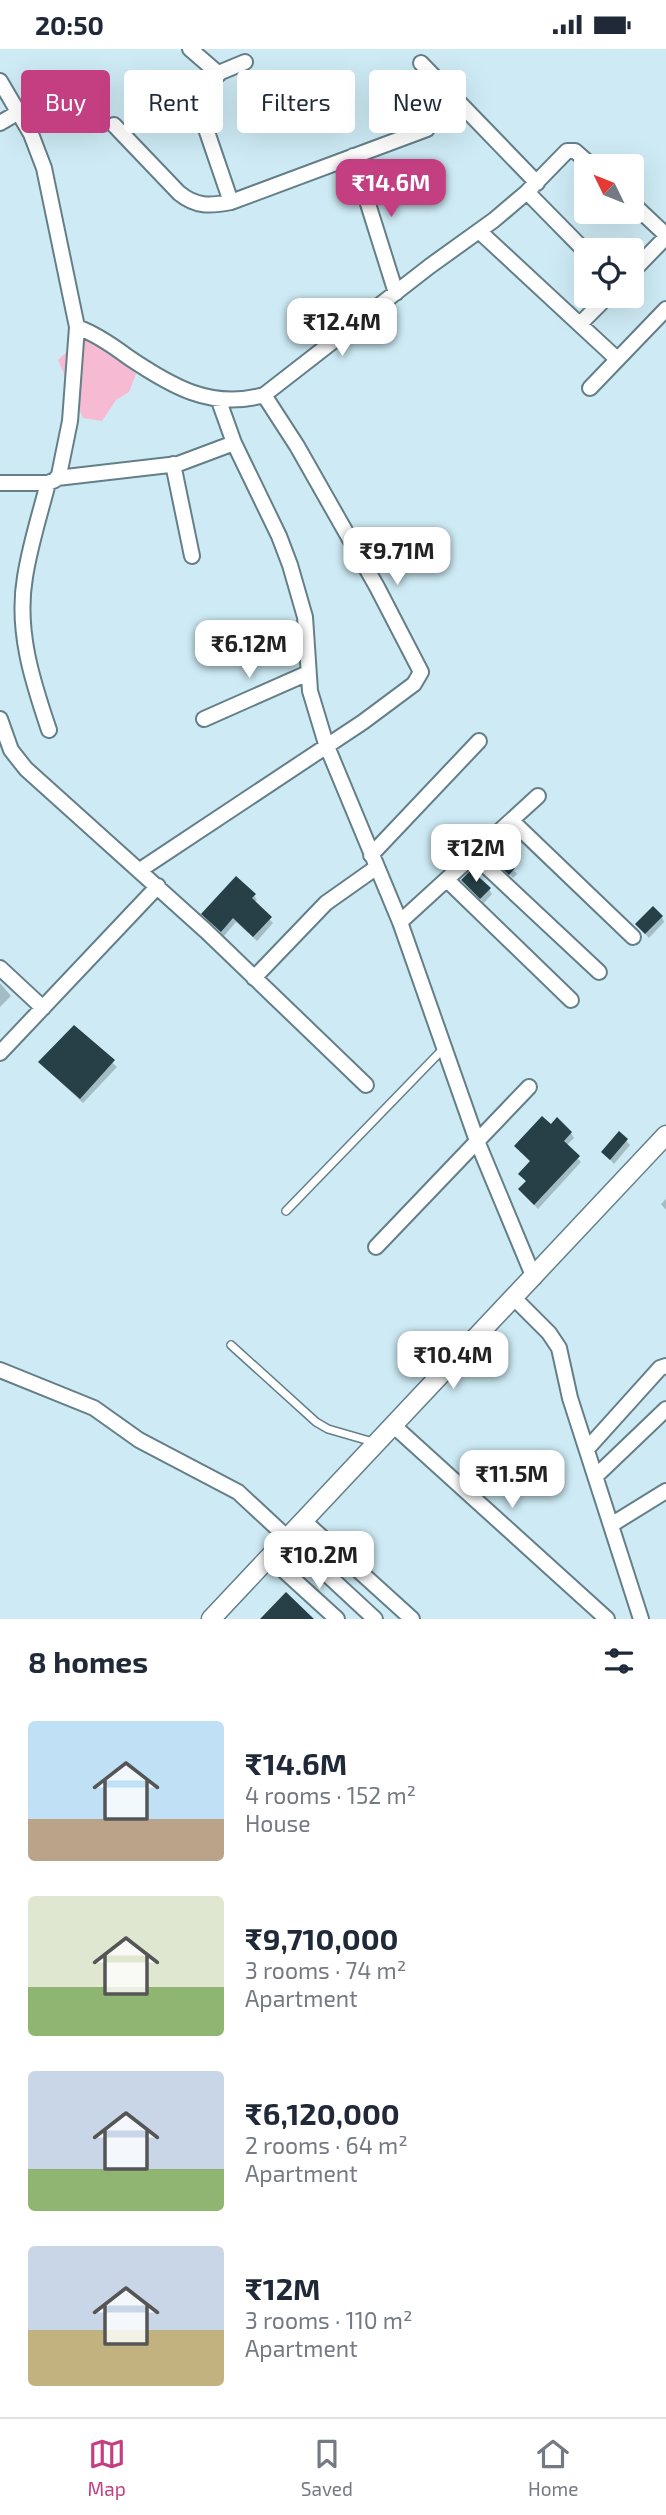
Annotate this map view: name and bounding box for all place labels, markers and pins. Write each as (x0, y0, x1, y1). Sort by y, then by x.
pin: ₹14.6M (334, 159, 448, 219)
pin: ₹12.4M (285, 299, 399, 358)
pin: ₹9.71M (340, 527, 454, 587)
pin: ₹6.12M (192, 621, 306, 680)
pin: ₹12M (435, 825, 517, 884)
pin: ₹10.4M (396, 1331, 510, 1391)
pin: ₹11.5M (455, 1451, 569, 1510)
pin: ₹10.2M (262, 1531, 376, 1591)

